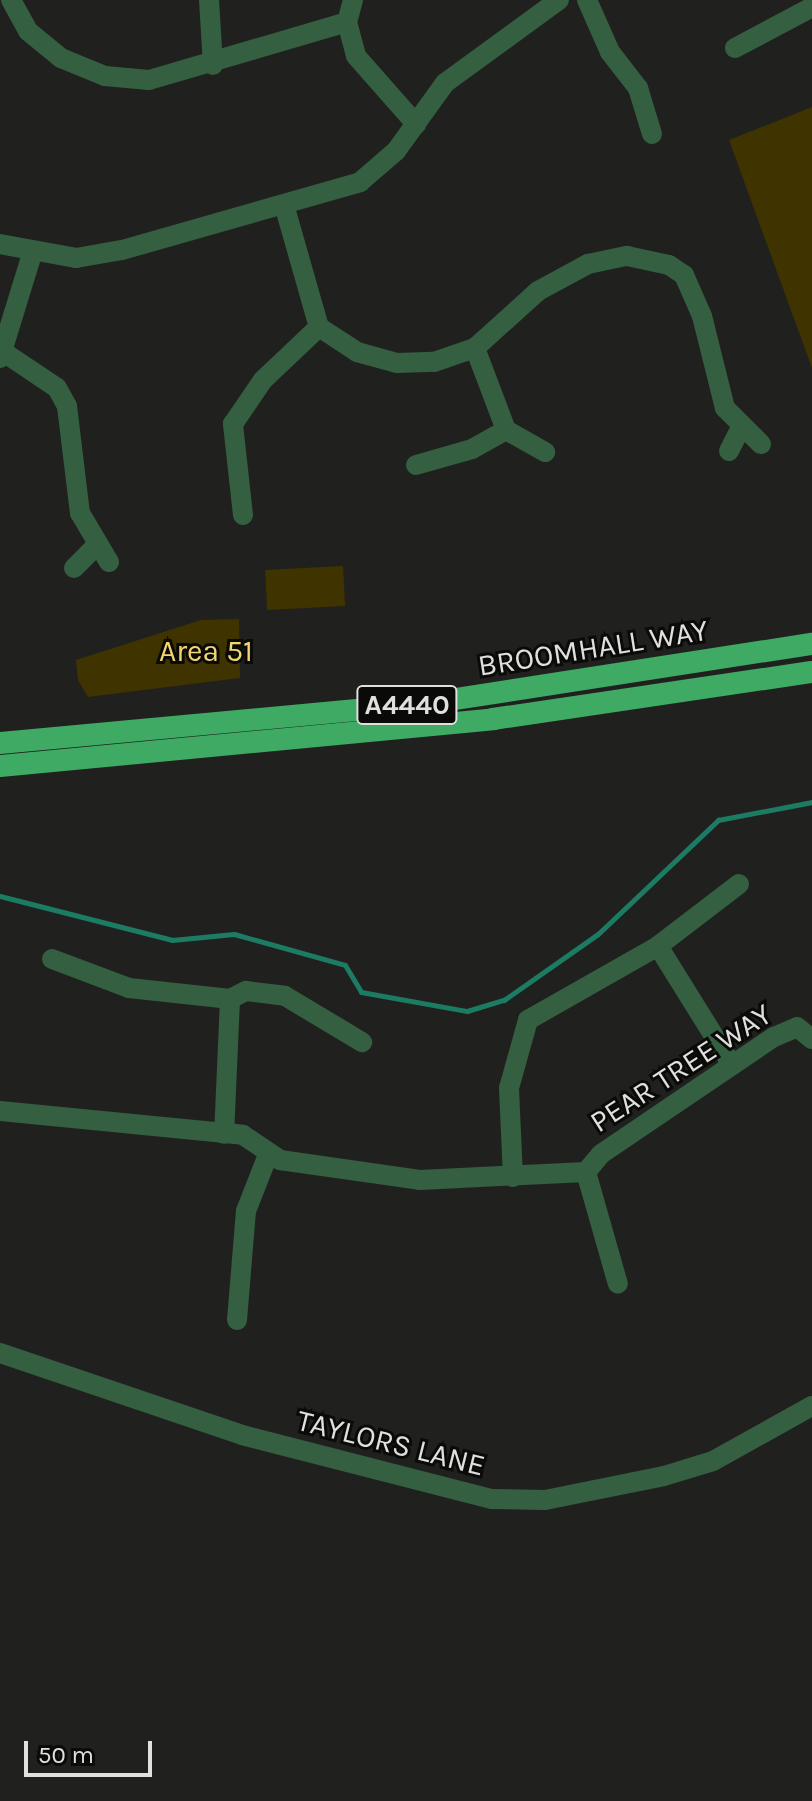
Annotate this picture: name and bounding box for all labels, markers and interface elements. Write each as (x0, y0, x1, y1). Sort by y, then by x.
street label: BROOMHALL WAY (475, 612, 711, 684)
park label: Area 51 (159, 633, 253, 669)
road number: A4440 (355, 681, 459, 729)
street label: PEAR TREE WAY (583, 996, 779, 1140)
street label: TAYLORS LANE (293, 1402, 489, 1484)
scale bar (28, 1725, 156, 1775)
text: 50 m (38, 1741, 94, 1769)

